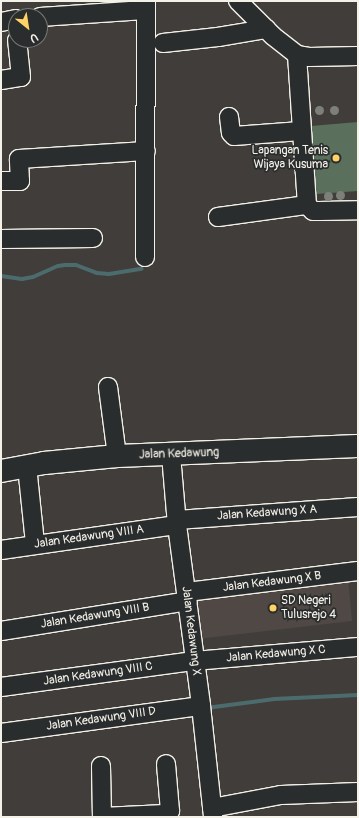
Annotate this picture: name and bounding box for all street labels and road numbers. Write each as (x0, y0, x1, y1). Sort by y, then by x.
street label: Jalan Kedawung (139, 445, 219, 463)
street label: Jalan Kedawung X A (217, 502, 317, 524)
street label: Jalan Kedawung VIII A (33, 522, 145, 552)
street label: Jalan Kedawung X B (222, 569, 322, 595)
street label: Jalan Kedawung X (178, 586, 204, 676)
street label: Jalan Kedawung VIII B (40, 600, 150, 632)
street label: Jalan Kedawung X C (226, 642, 326, 666)
street label: Jalan Kedawung VIII C (42, 659, 154, 689)
street label: Jalan Kedawung VIII D (45, 704, 157, 734)

